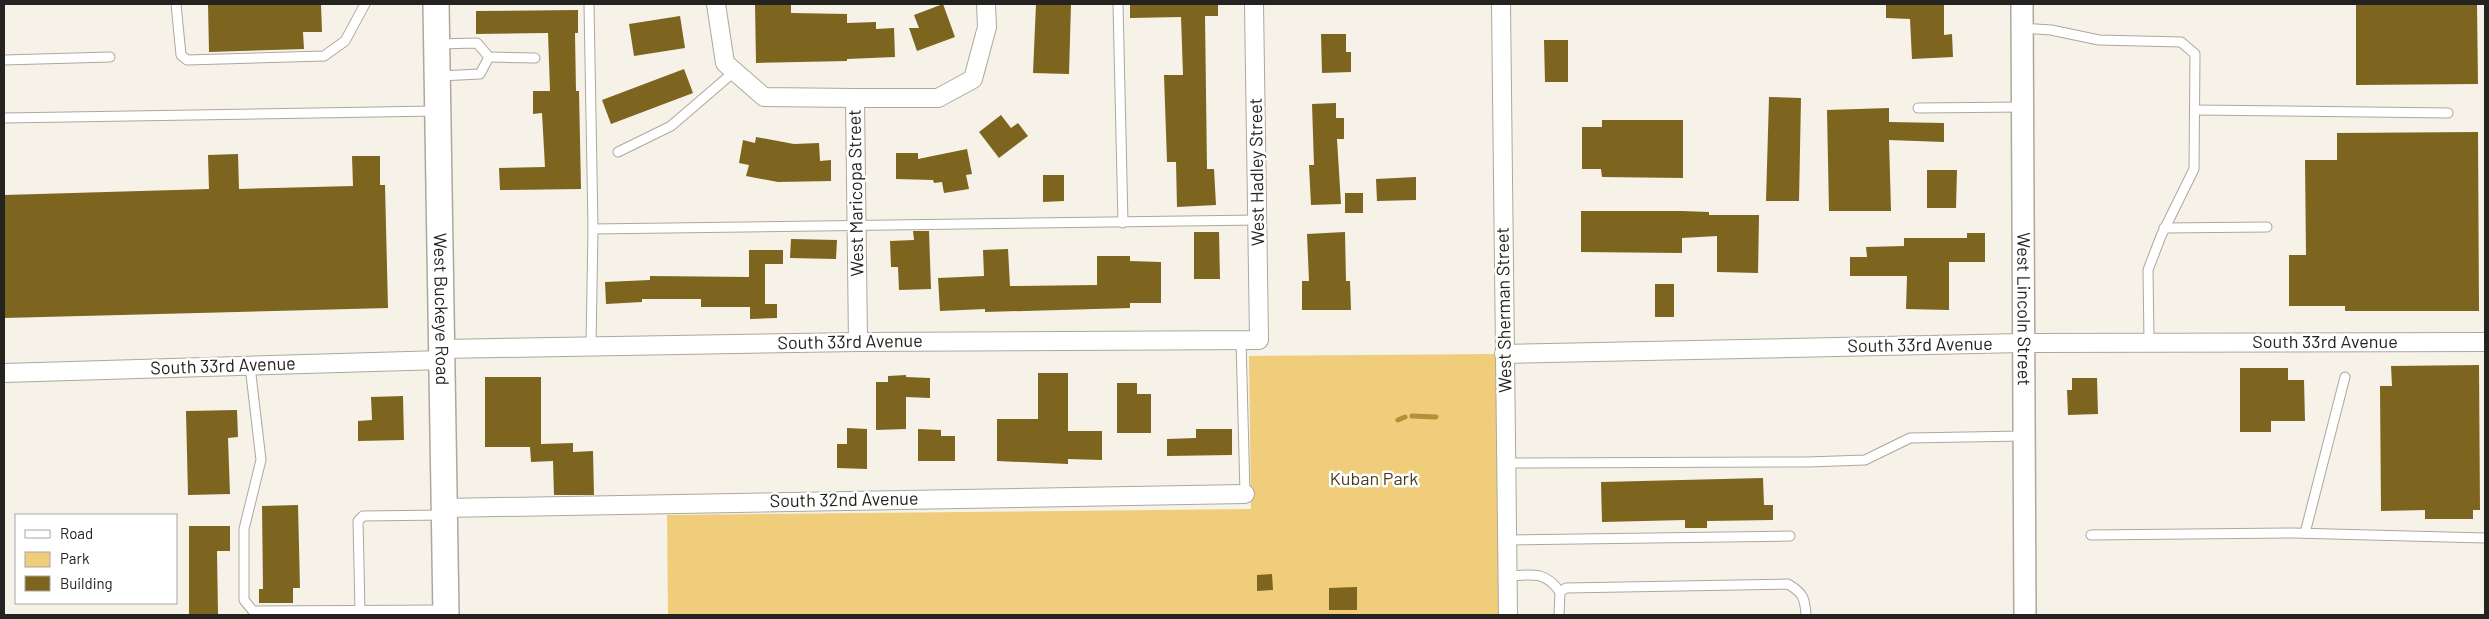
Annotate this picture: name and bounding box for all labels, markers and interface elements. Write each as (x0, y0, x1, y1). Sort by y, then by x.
street label: West Hadley Street (1244, 98, 1268, 246)
street label: West Maricopa Street (843, 109, 867, 277)
street label: West Sherman Street (1491, 227, 1515, 393)
street label: West Lincoln Street (2013, 232, 2036, 386)
street label: West Buckeye Road (430, 233, 454, 385)
street label: South 33rd Avenue (777, 329, 923, 353)
street label: South 33rd Avenue (2252, 330, 2398, 352)
street label: South 33rd Avenue (1847, 332, 1993, 356)
street label: South 33rd Avenue (150, 351, 296, 379)
park label: Kuban Park (1330, 467, 1418, 489)
street label: South 32nd Avenue (769, 487, 919, 511)
legend (15, 514, 178, 604)
text: Road (60, 524, 93, 542)
text: Park (60, 549, 90, 567)
text: Building (60, 574, 113, 592)

